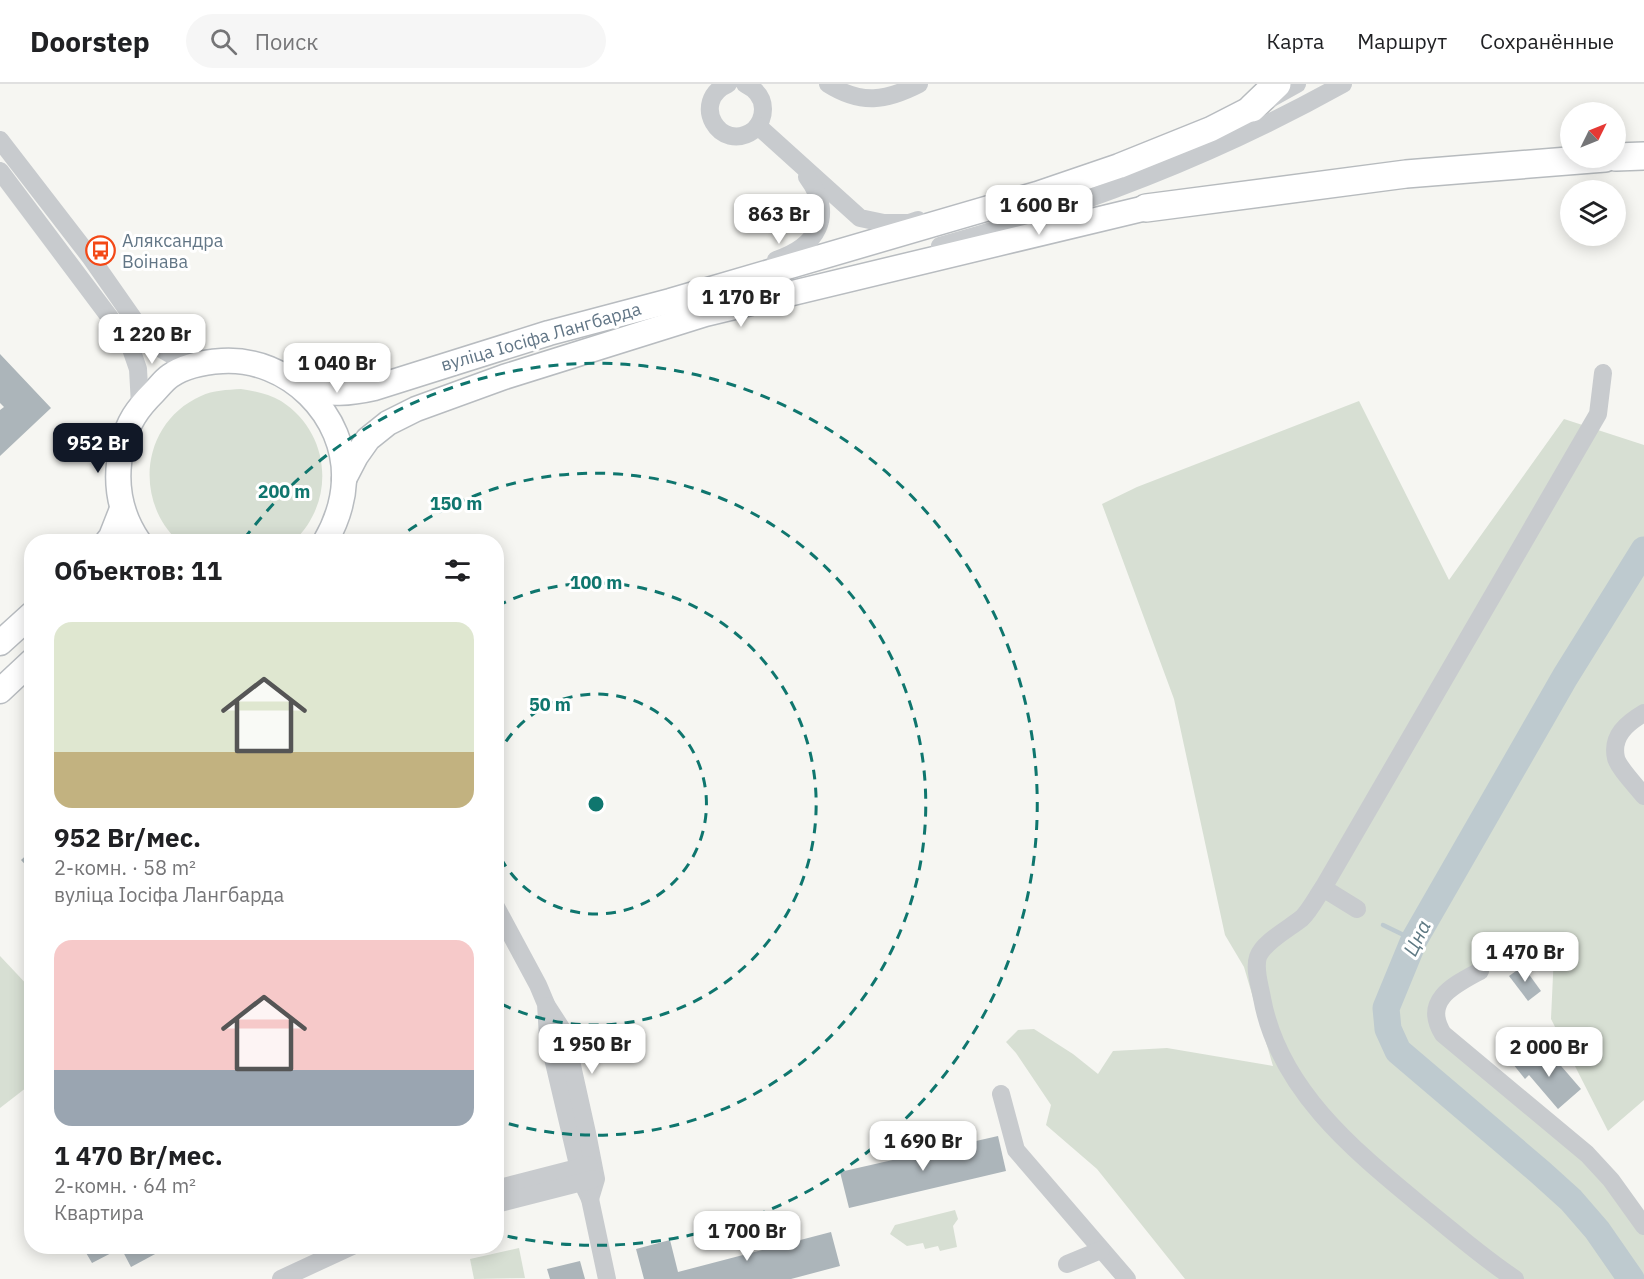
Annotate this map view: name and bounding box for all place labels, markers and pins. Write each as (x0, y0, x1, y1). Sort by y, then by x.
pin: 1 600 Br (977, 185, 1101, 236)
pin: 863 Br (730, 194, 828, 245)
place label: Аляксандра Воінава (122, 229, 224, 273)
bus stop icon: Аляксандра Воінава (85, 235, 117, 267)
pin: 1 170 Br (679, 277, 803, 328)
pin: 1 220 Br (90, 314, 214, 365)
pin: 1 040 Br (275, 343, 399, 394)
pin: 952 Br (49, 423, 147, 474)
centre of rings (586, 794, 606, 814)
pin: 1 470 Br (1463, 932, 1587, 983)
pin: 1 950 Br (530, 1024, 654, 1075)
pin: 2 000 Br (1487, 1027, 1611, 1078)
pin: 1 690 Br (861, 1121, 985, 1172)
pin: 1 700 Br (685, 1211, 809, 1262)

